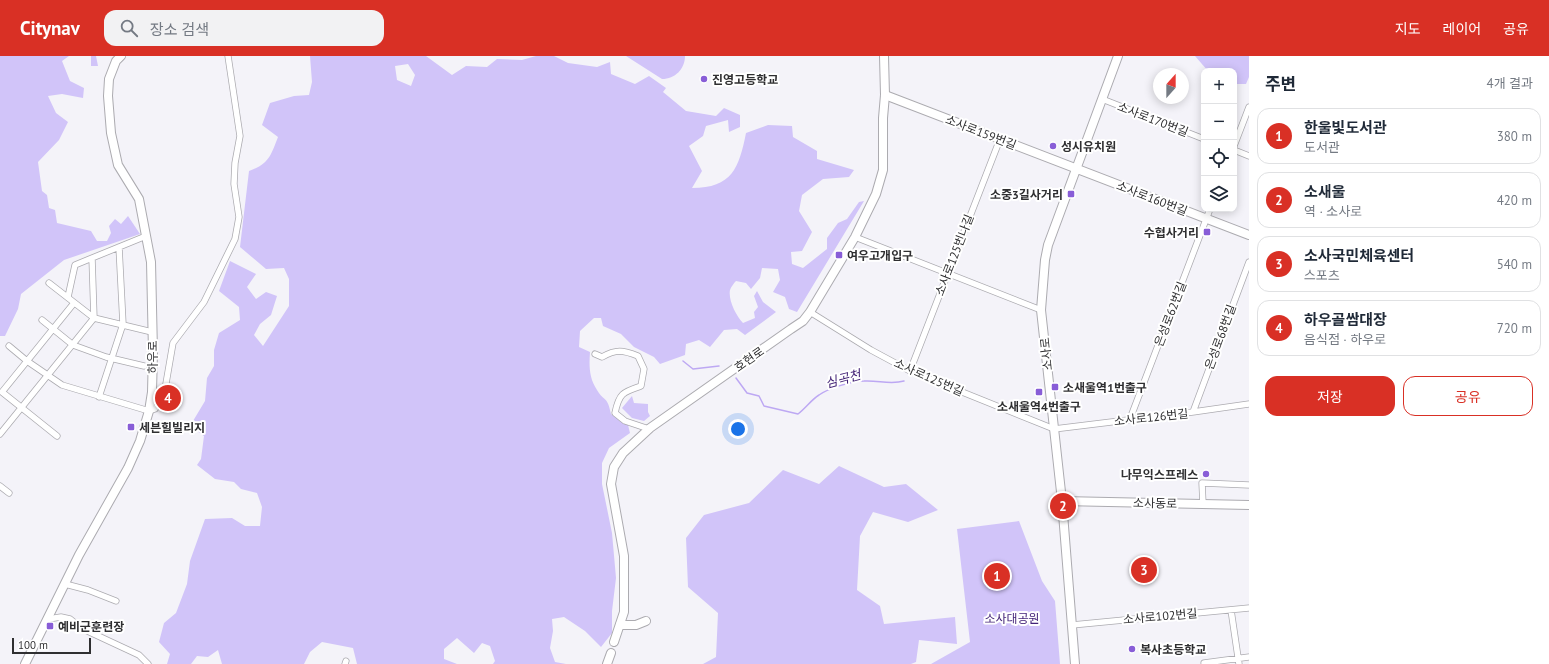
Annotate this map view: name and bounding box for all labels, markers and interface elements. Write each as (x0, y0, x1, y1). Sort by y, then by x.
search box (104, 10, 384, 46)
text: Citynav (20, 16, 80, 40)
icon: search (118, 17, 140, 39)
text: 장소 검색 (150, 20, 209, 39)
text: 지도 (1395, 20, 1421, 38)
text: 레이어 (1443, 20, 1481, 38)
text: 공유 (1503, 20, 1529, 38)
north arrow (1153, 68, 1189, 104)
map controls (1201, 68, 1237, 212)
button: + (1201, 68, 1237, 104)
place label: 진영고등학교 (712, 72, 778, 87)
text: 주변 (1265, 73, 1296, 95)
marker: 진영고등학교 (699, 74, 709, 84)
text: 4개 결과 (1487, 75, 1533, 92)
street label: 소사로170번길 (1115, 99, 1191, 139)
button: − (1201, 104, 1237, 140)
street label: 소사로159번길 (943, 112, 1019, 152)
text: 한울빛도서관 (1304, 118, 1387, 137)
text: 1 (1275, 128, 1283, 145)
text: 380 m (1497, 128, 1532, 145)
place label: 성시유치원 (1061, 139, 1116, 154)
text: 도서관 (1304, 139, 1340, 156)
button: locate (1201, 140, 1237, 176)
marker: 성시유치원 (1048, 141, 1058, 151)
button: layers (1201, 176, 1237, 212)
street label: 소사로160번길 (1114, 178, 1190, 218)
text: 소새울 (1304, 182, 1345, 201)
place label: 소중3길사거리 (990, 187, 1063, 202)
marker: 소중3길사거리 (1066, 189, 1076, 199)
text: 2 (1275, 192, 1283, 209)
text: 420 m (1497, 192, 1532, 209)
text: 역 · 소사로 (1304, 203, 1362, 220)
street label: 소사로125번나길 (932, 212, 976, 298)
place label: 수협사거리 (1144, 225, 1199, 240)
marker: 수협사거리 (1202, 227, 1212, 237)
text: 소사국민체육센터 (1304, 246, 1414, 265)
place label: 여우고개입구 (847, 248, 913, 263)
marker: 여우고개입구 (834, 250, 844, 260)
text: 3 (1275, 256, 1283, 273)
text: 540 m (1497, 256, 1532, 273)
text: 스포츠 (1304, 267, 1340, 284)
street label: 은성로62번길 (1151, 279, 1189, 349)
street label: 은성로68번길 (1201, 302, 1239, 372)
text: 하우골쌈대장 (1304, 310, 1387, 329)
text: 4 (1275, 320, 1283, 337)
text: 720 m (1497, 320, 1532, 337)
text: 음식점 · 하우로 (1304, 331, 1386, 348)
street label: 소사로 (1037, 337, 1055, 371)
street label: 하우로 (145, 340, 160, 374)
street label: 호현로 (731, 343, 767, 375)
street label: 소사로125번길 (892, 355, 966, 399)
water label: 심곡천 (823, 366, 864, 392)
button: 저장 (1265, 376, 1395, 416)
button: 공유 (1403, 376, 1533, 416)
place label: 소새울역1번출구 (1063, 380, 1147, 395)
marker: 소새울역1번출구 (1050, 382, 1060, 392)
pin: 4 (155, 383, 181, 413)
marker: 소새울역4번출구 (1034, 387, 1044, 397)
place label: 소새울역4번출구 (997, 399, 1081, 414)
street label: 소사로126번길 (1113, 406, 1189, 428)
your location (728, 419, 748, 439)
place label: 세븐힐빌리지 (139, 420, 205, 435)
marker: 세븐힐빌리지 (126, 422, 136, 432)
place label: 나무익스프레스 (1121, 467, 1198, 482)
marker: 나무익스프레스 (1201, 469, 1211, 479)
pin: 2 (1050, 491, 1076, 521)
street label: 소사동로 (1133, 495, 1177, 511)
pin: 3 (1131, 555, 1157, 585)
pin: 1 (984, 561, 1010, 591)
street label: 소사로102번길 (1122, 605, 1198, 627)
park label: 소사대공원 (984, 611, 1040, 626)
place label: 예비군훈련장 (58, 619, 124, 634)
marker: 예비군훈련장 (45, 621, 55, 631)
scale bar (12, 636, 91, 655)
text: 100 m (18, 638, 48, 652)
place label: 복사초등학교 (1140, 642, 1206, 657)
marker: 복사초등학교 (1127, 644, 1137, 654)

